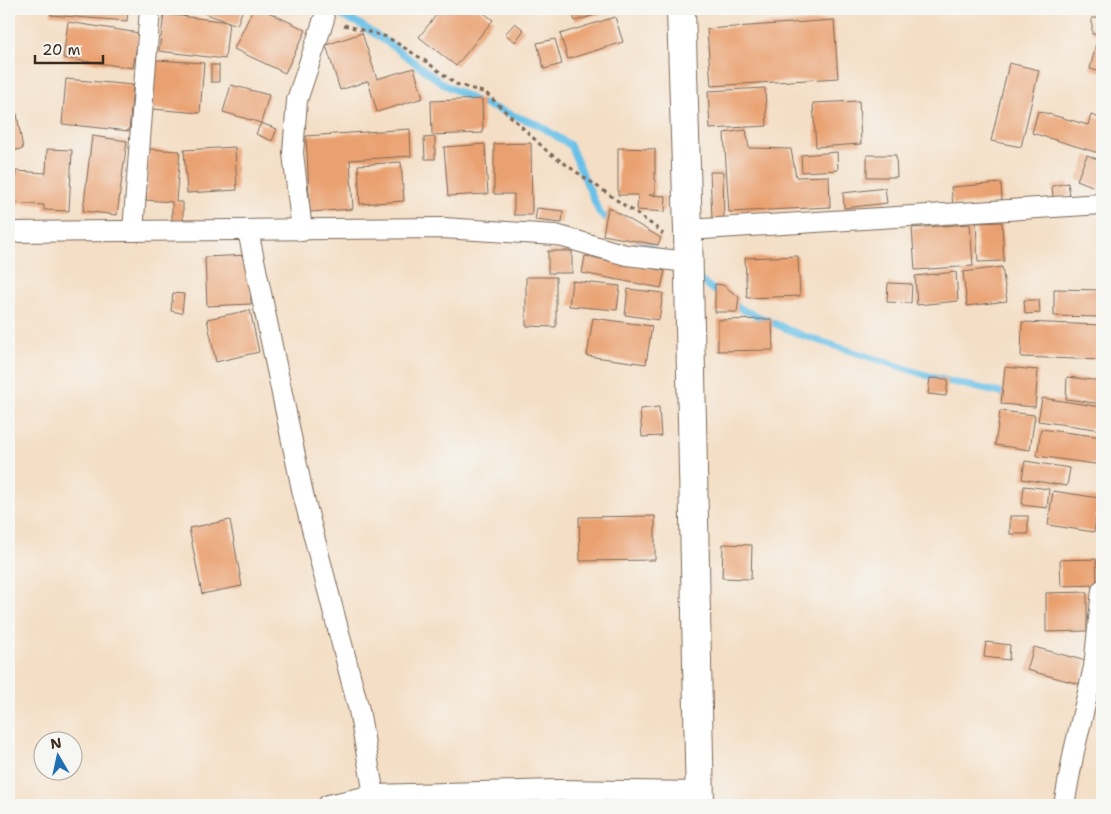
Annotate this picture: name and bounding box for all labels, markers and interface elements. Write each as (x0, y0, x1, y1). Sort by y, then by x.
scale bar (35, 32, 102, 64)
text: 20 m (42, 40, 81, 60)
north arrow (32, 732, 82, 782)
text: N (49, 733, 63, 753)

